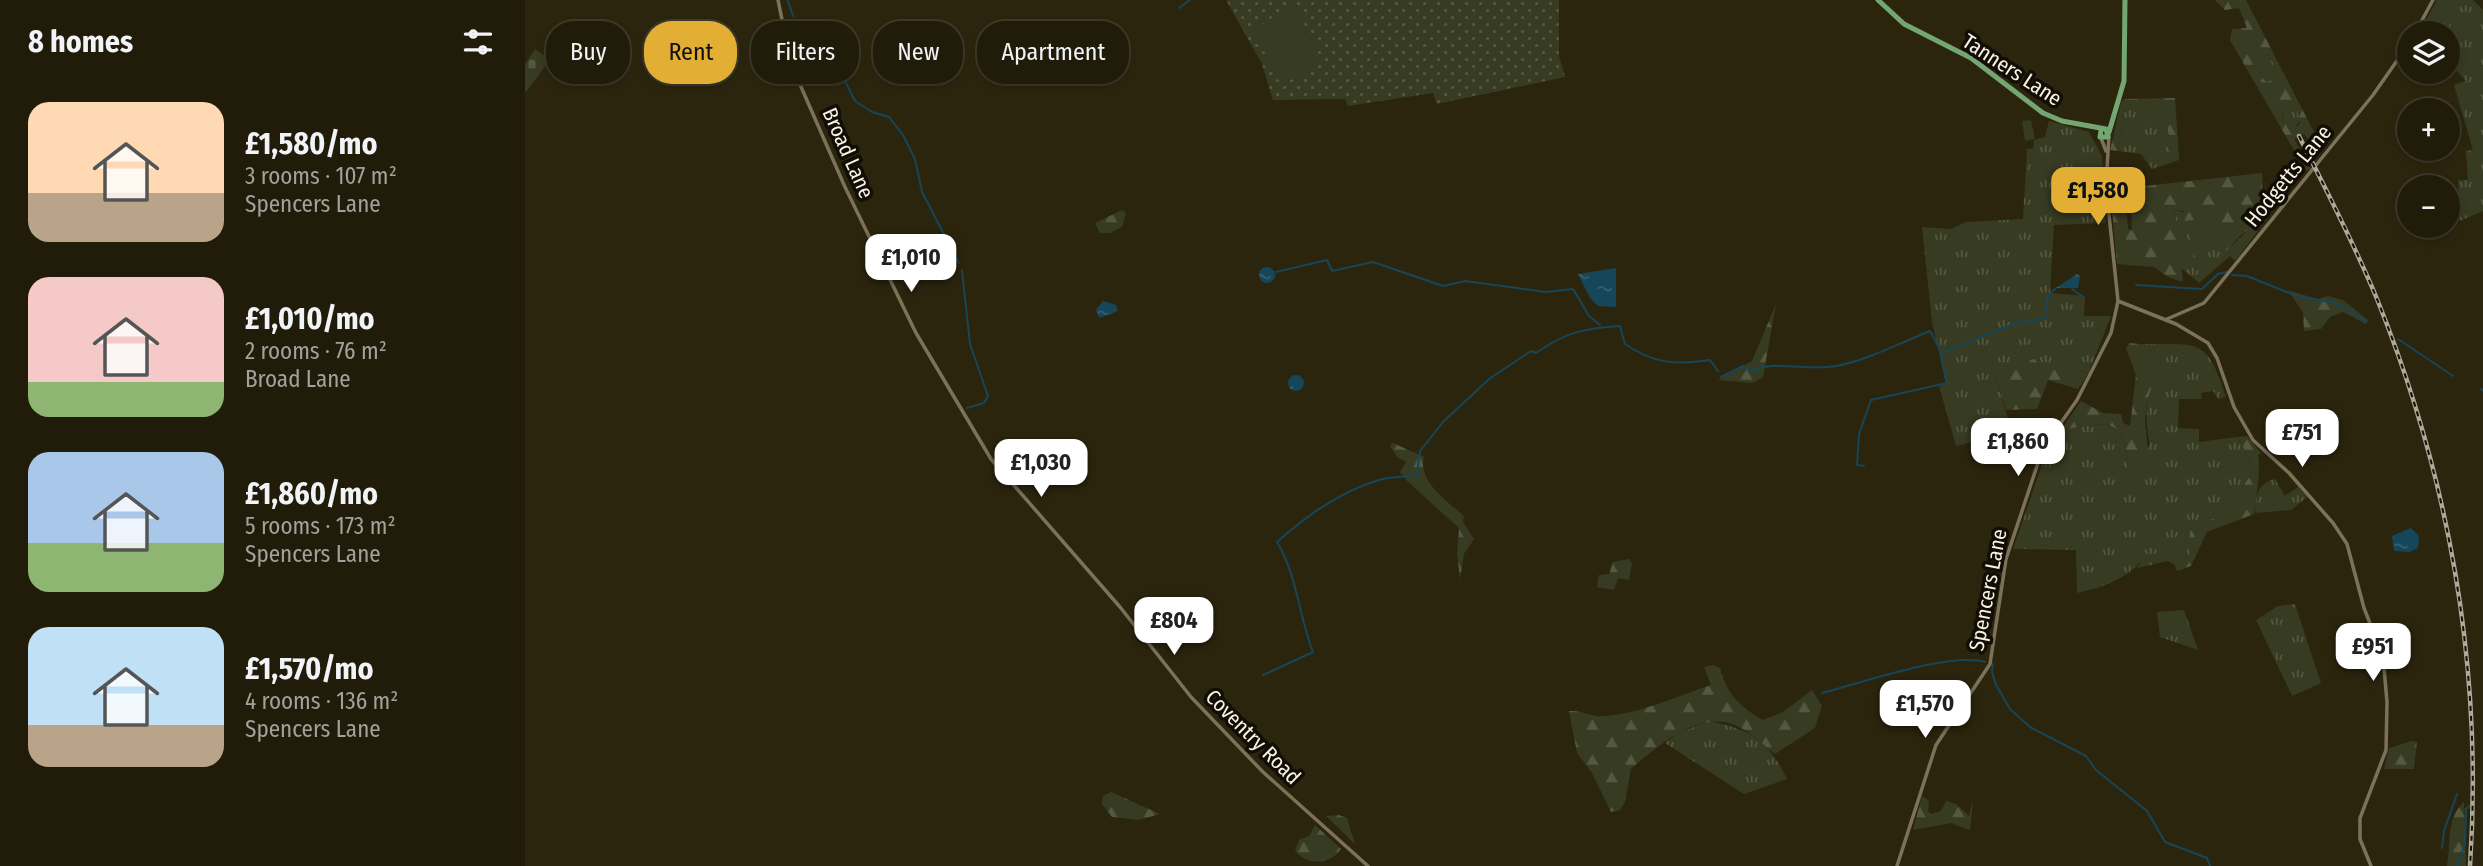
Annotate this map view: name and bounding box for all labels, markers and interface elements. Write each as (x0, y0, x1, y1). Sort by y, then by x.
chip: Buy (546, 21, 630, 84)
chip: Rent (644, 21, 737, 84)
chip: Filters (751, 21, 859, 84)
chip: New (873, 21, 963, 84)
chip: Apartment (977, 21, 1129, 84)
map controls (2397, 21, 2460, 238)
button: layers (2397, 21, 2460, 84)
icon: filters (459, 23, 497, 61)
text: 8 homes (28, 24, 133, 60)
street label: Tanners Lane (1957, 28, 2067, 112)
button: + (2397, 98, 2460, 161)
street label: Broad Lane (817, 104, 879, 202)
street label: Hodgetts Lane (2239, 120, 2337, 232)
text: £1,580/mo (245, 126, 377, 162)
icon: home (84, 130, 168, 214)
text: 3 rooms · 107 m² (245, 162, 397, 190)
pin: £1,580 (2041, 168, 2155, 227)
button: − (2397, 175, 2460, 238)
text: £1,580 (2067, 176, 2129, 204)
text: Spencers Lane (245, 190, 381, 218)
pin: £1,010 (854, 234, 968, 294)
text: £1,010 (881, 243, 941, 271)
text: £1,010/mo (245, 301, 375, 337)
icon: home (84, 305, 168, 389)
text: 2 rooms · 76 m² (245, 337, 387, 365)
text: Broad Lane (245, 365, 351, 393)
pin: £751 (2261, 410, 2343, 469)
text: £751 (2282, 418, 2322, 446)
pin: £1,860 (1961, 419, 2075, 478)
text: £1,860 (1987, 427, 2049, 455)
pin: £1,030 (984, 440, 1098, 499)
text: £1,030 (1011, 448, 1071, 476)
text: £1,860/mo (245, 476, 378, 512)
icon: home (84, 480, 168, 564)
text: 5 rooms · 173 m² (245, 512, 396, 540)
street label: Spencers Lane (1963, 527, 2013, 653)
text: Spencers Lane (245, 540, 381, 568)
pin: £804 (1133, 598, 1215, 657)
text: £804 (1150, 606, 1198, 634)
pin: £951 (2332, 624, 2414, 683)
text: £951 (2352, 632, 2394, 660)
text: £1,570/mo (245, 651, 373, 687)
icon: home (84, 655, 168, 739)
pin: £1,570 (1868, 680, 1982, 740)
street label: Coventry Road (1200, 684, 1306, 790)
text: 4 rooms · 136 m² (245, 687, 398, 715)
text: £1,570 (1896, 689, 1954, 717)
text: Spencers Lane (245, 715, 381, 743)

